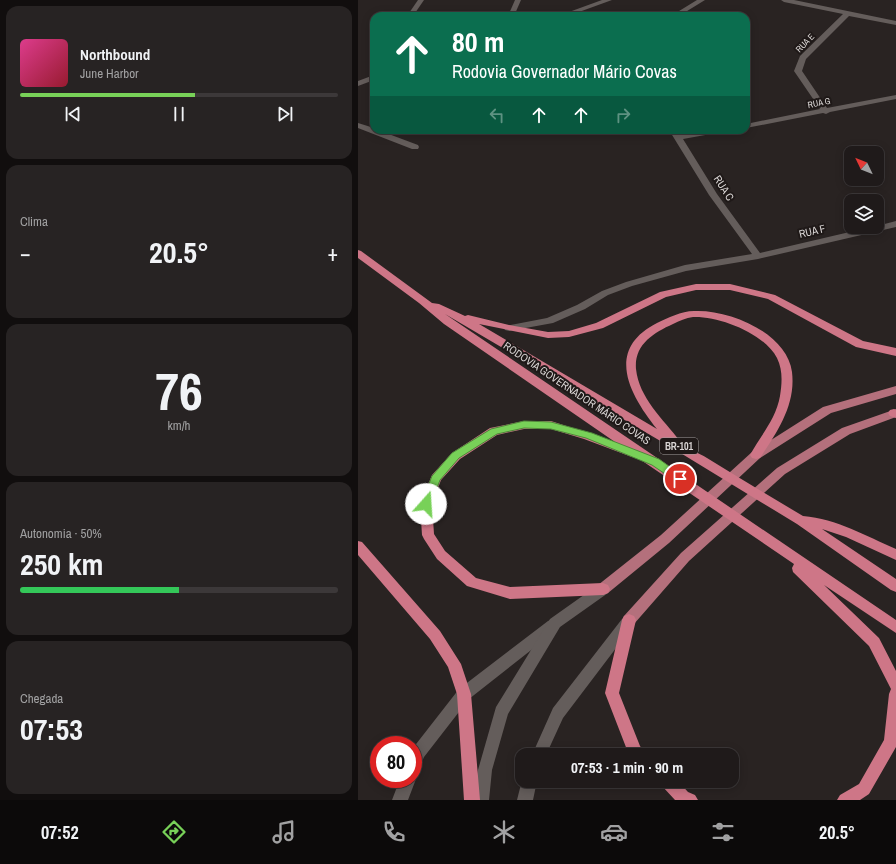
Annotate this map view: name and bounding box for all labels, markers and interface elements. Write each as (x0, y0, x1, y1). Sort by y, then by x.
text: 80 m (452, 23, 504, 61)
icon: ahead (386, 28, 438, 80)
street label: RUA E (793, 31, 817, 55)
text: Northbound (80, 44, 150, 65)
text: Rodovia Governador Mário Covas (452, 59, 677, 84)
text: June Harbor (80, 65, 139, 82)
street label: RUA G (807, 95, 832, 111)
icon: previous (62, 103, 84, 125)
icon: pause (168, 103, 190, 125)
icon: next (274, 103, 296, 125)
icon: left (486, 104, 508, 126)
icon: ahead (528, 104, 550, 126)
icon: ahead (570, 104, 592, 126)
icon: right (612, 104, 634, 126)
north arrow (844, 146, 884, 186)
map controls (844, 146, 884, 234)
street label: RUA C (711, 173, 738, 204)
button: layers (844, 194, 884, 234)
text: Clima (20, 213, 48, 230)
street label: RUA F (797, 221, 827, 241)
text: 20.5° (149, 232, 209, 272)
text: − (20, 238, 31, 268)
text: + (327, 238, 338, 268)
street label: RODOVIA GOVERNADOR MÁRIO COVAS (501, 338, 653, 448)
text: 76 (155, 356, 203, 426)
text: km/h (167, 417, 191, 434)
road number: BR-101 (660, 438, 698, 454)
pin (663, 462, 697, 496)
icon: arrive (669, 468, 691, 490)
position arrow (405, 483, 447, 525)
text: Autonomia · 50% (20, 525, 102, 542)
text: 250 km (20, 544, 103, 584)
text: Chegada (20, 690, 63, 707)
text: 07:53 (20, 709, 83, 749)
speed limit sign: 80 (370, 736, 422, 788)
text: 07:53 · 1 min · 90 m (571, 757, 683, 778)
icon: directions (160, 818, 188, 846)
icon: music (270, 818, 298, 846)
icon: phone (380, 818, 408, 846)
icon: climate (490, 818, 518, 846)
icon: car (600, 818, 628, 846)
icon: filters (709, 818, 737, 846)
text: 07:52 (41, 820, 79, 845)
text: 20.5° (819, 820, 855, 845)

